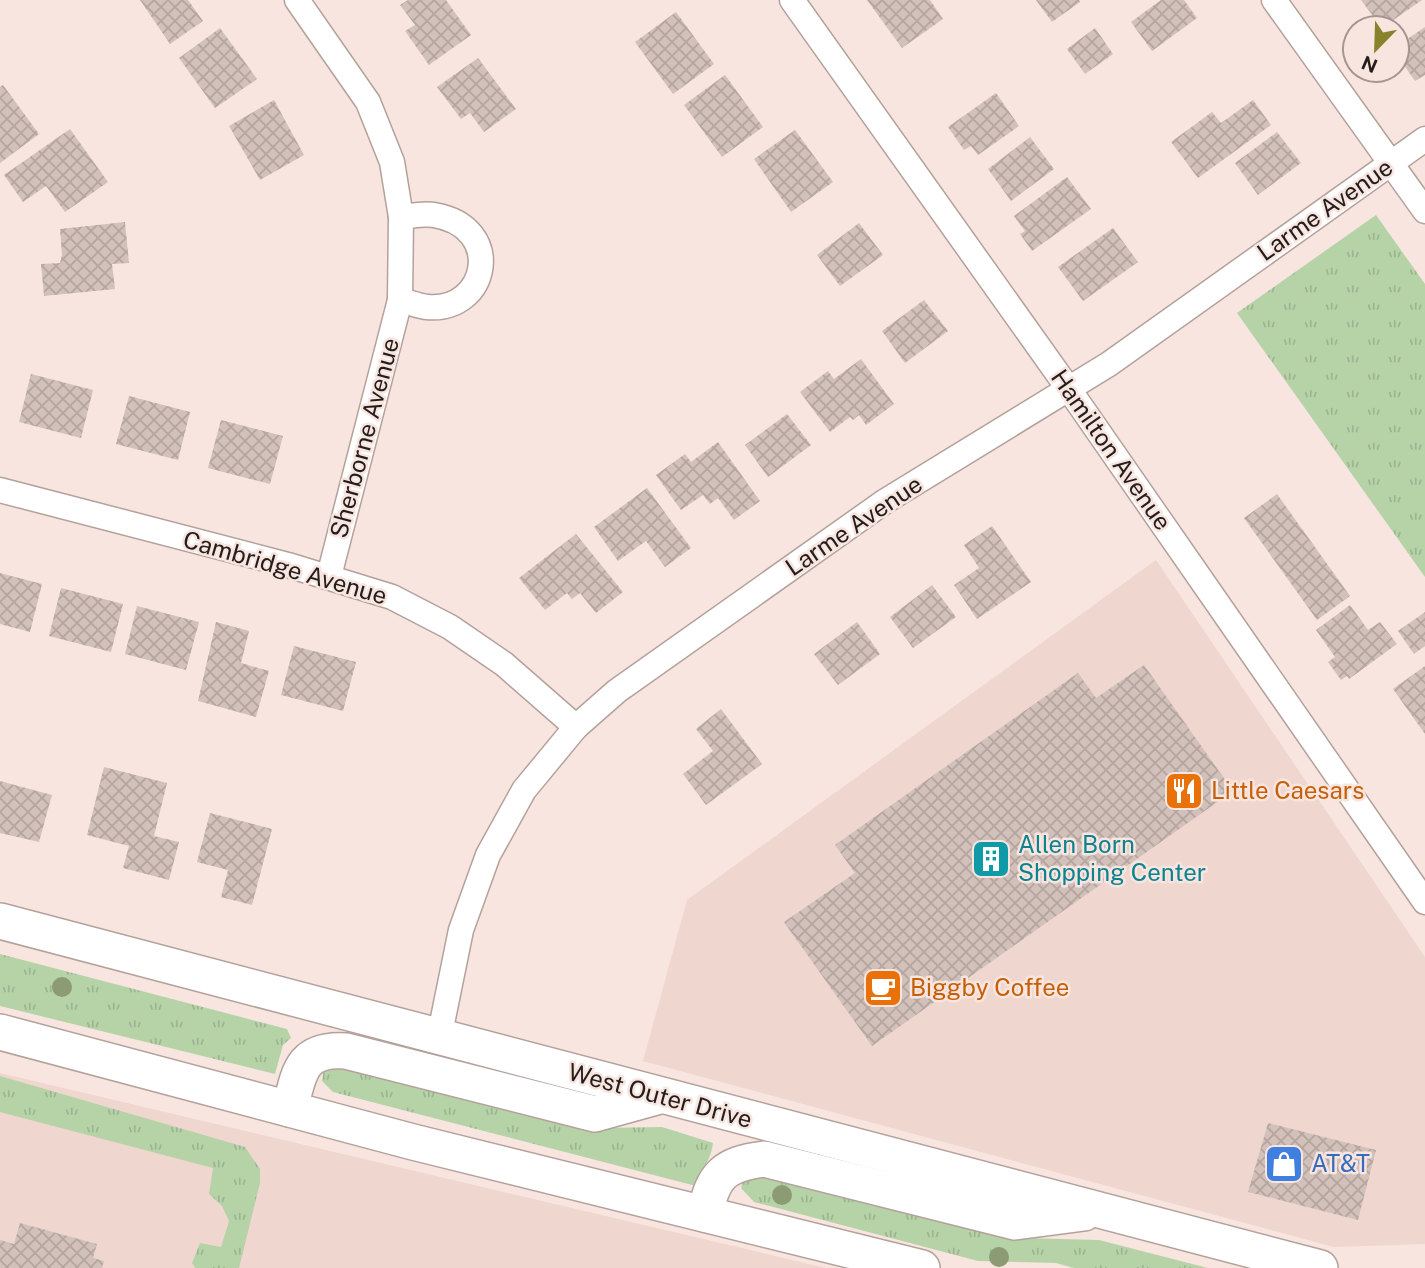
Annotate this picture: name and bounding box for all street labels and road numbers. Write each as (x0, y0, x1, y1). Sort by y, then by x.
street label: Larme Avenue (1251, 152, 1397, 266)
street label: Sherborne Avenue (324, 335, 404, 541)
street label: Hamilton Avenue (1046, 364, 1178, 535)
street label: Larme Avenue (780, 469, 927, 581)
street label: Cambridge Avenue (180, 525, 390, 610)
street label: West Outer Drive (565, 1057, 755, 1133)

